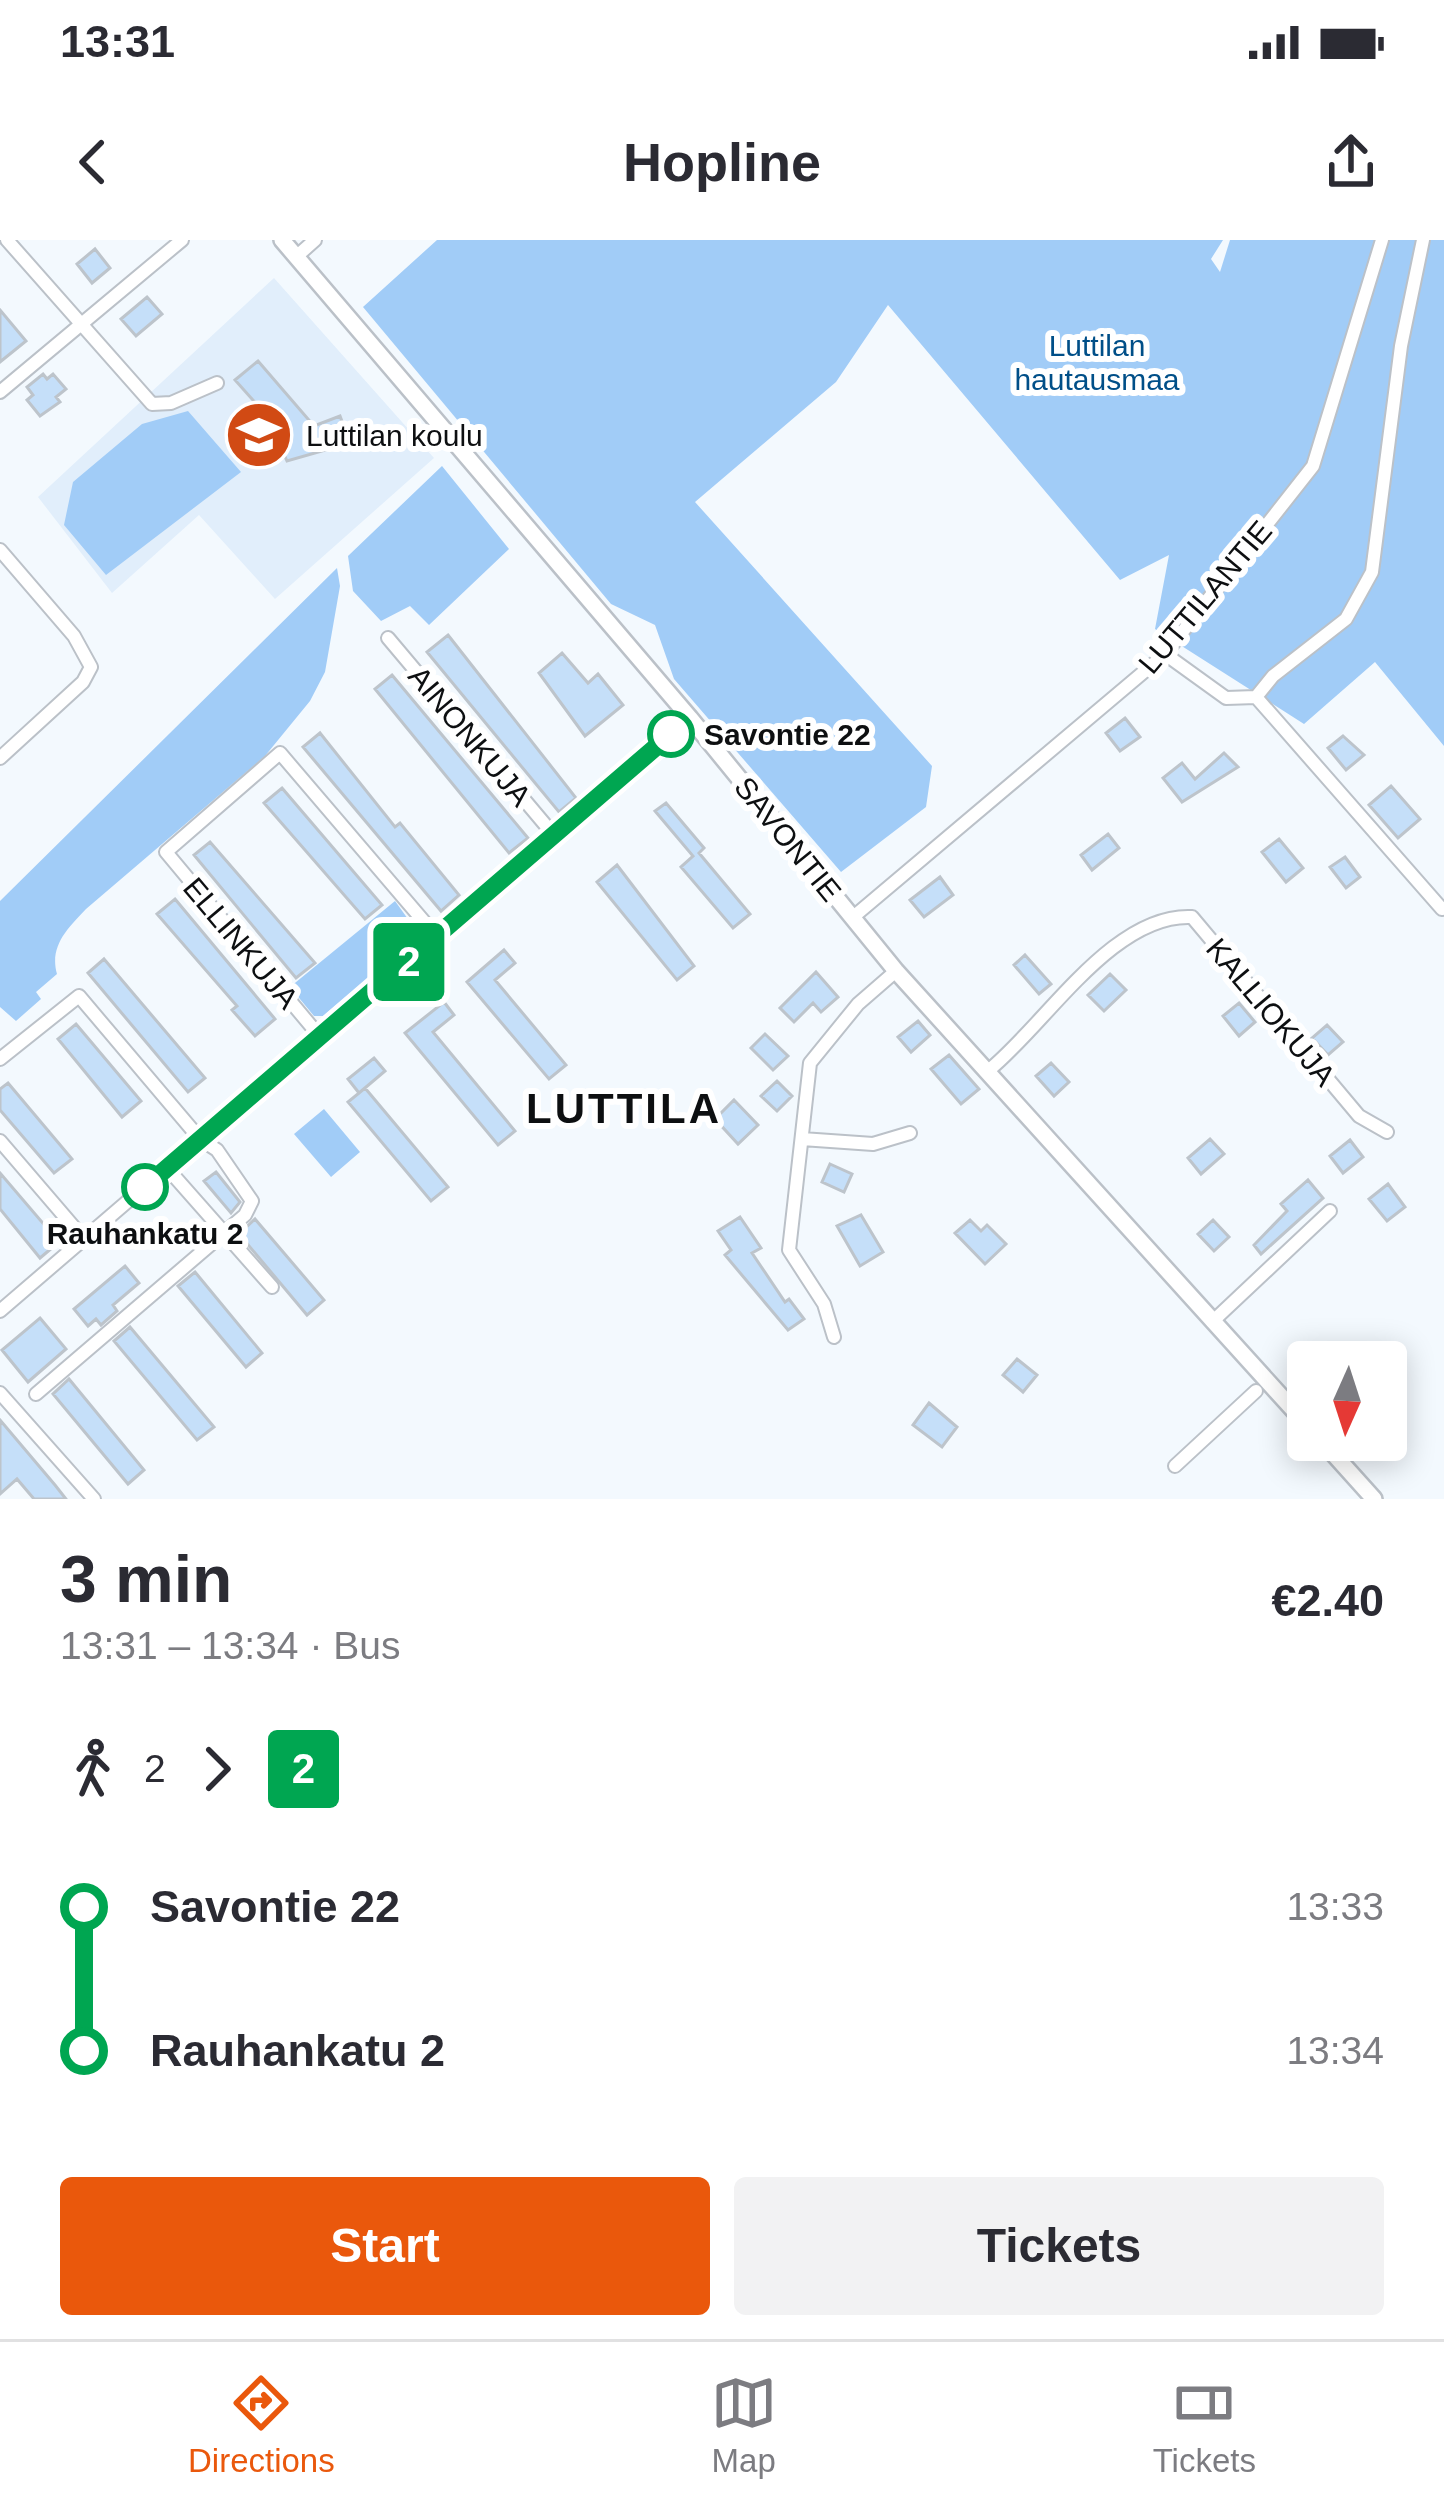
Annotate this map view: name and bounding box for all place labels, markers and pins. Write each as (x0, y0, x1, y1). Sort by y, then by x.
school or university icon: Luttilan koulu (224, 400, 294, 470)
place label: Luttilan koulu (306, 419, 483, 452)
marker: Savontie 22 (649, 712, 693, 756)
place label: Savontie 22 (704, 718, 871, 751)
marker: Rauhankatu 2 (123, 1165, 167, 1209)
place label: Rauhankatu 2 (47, 1217, 243, 1250)

